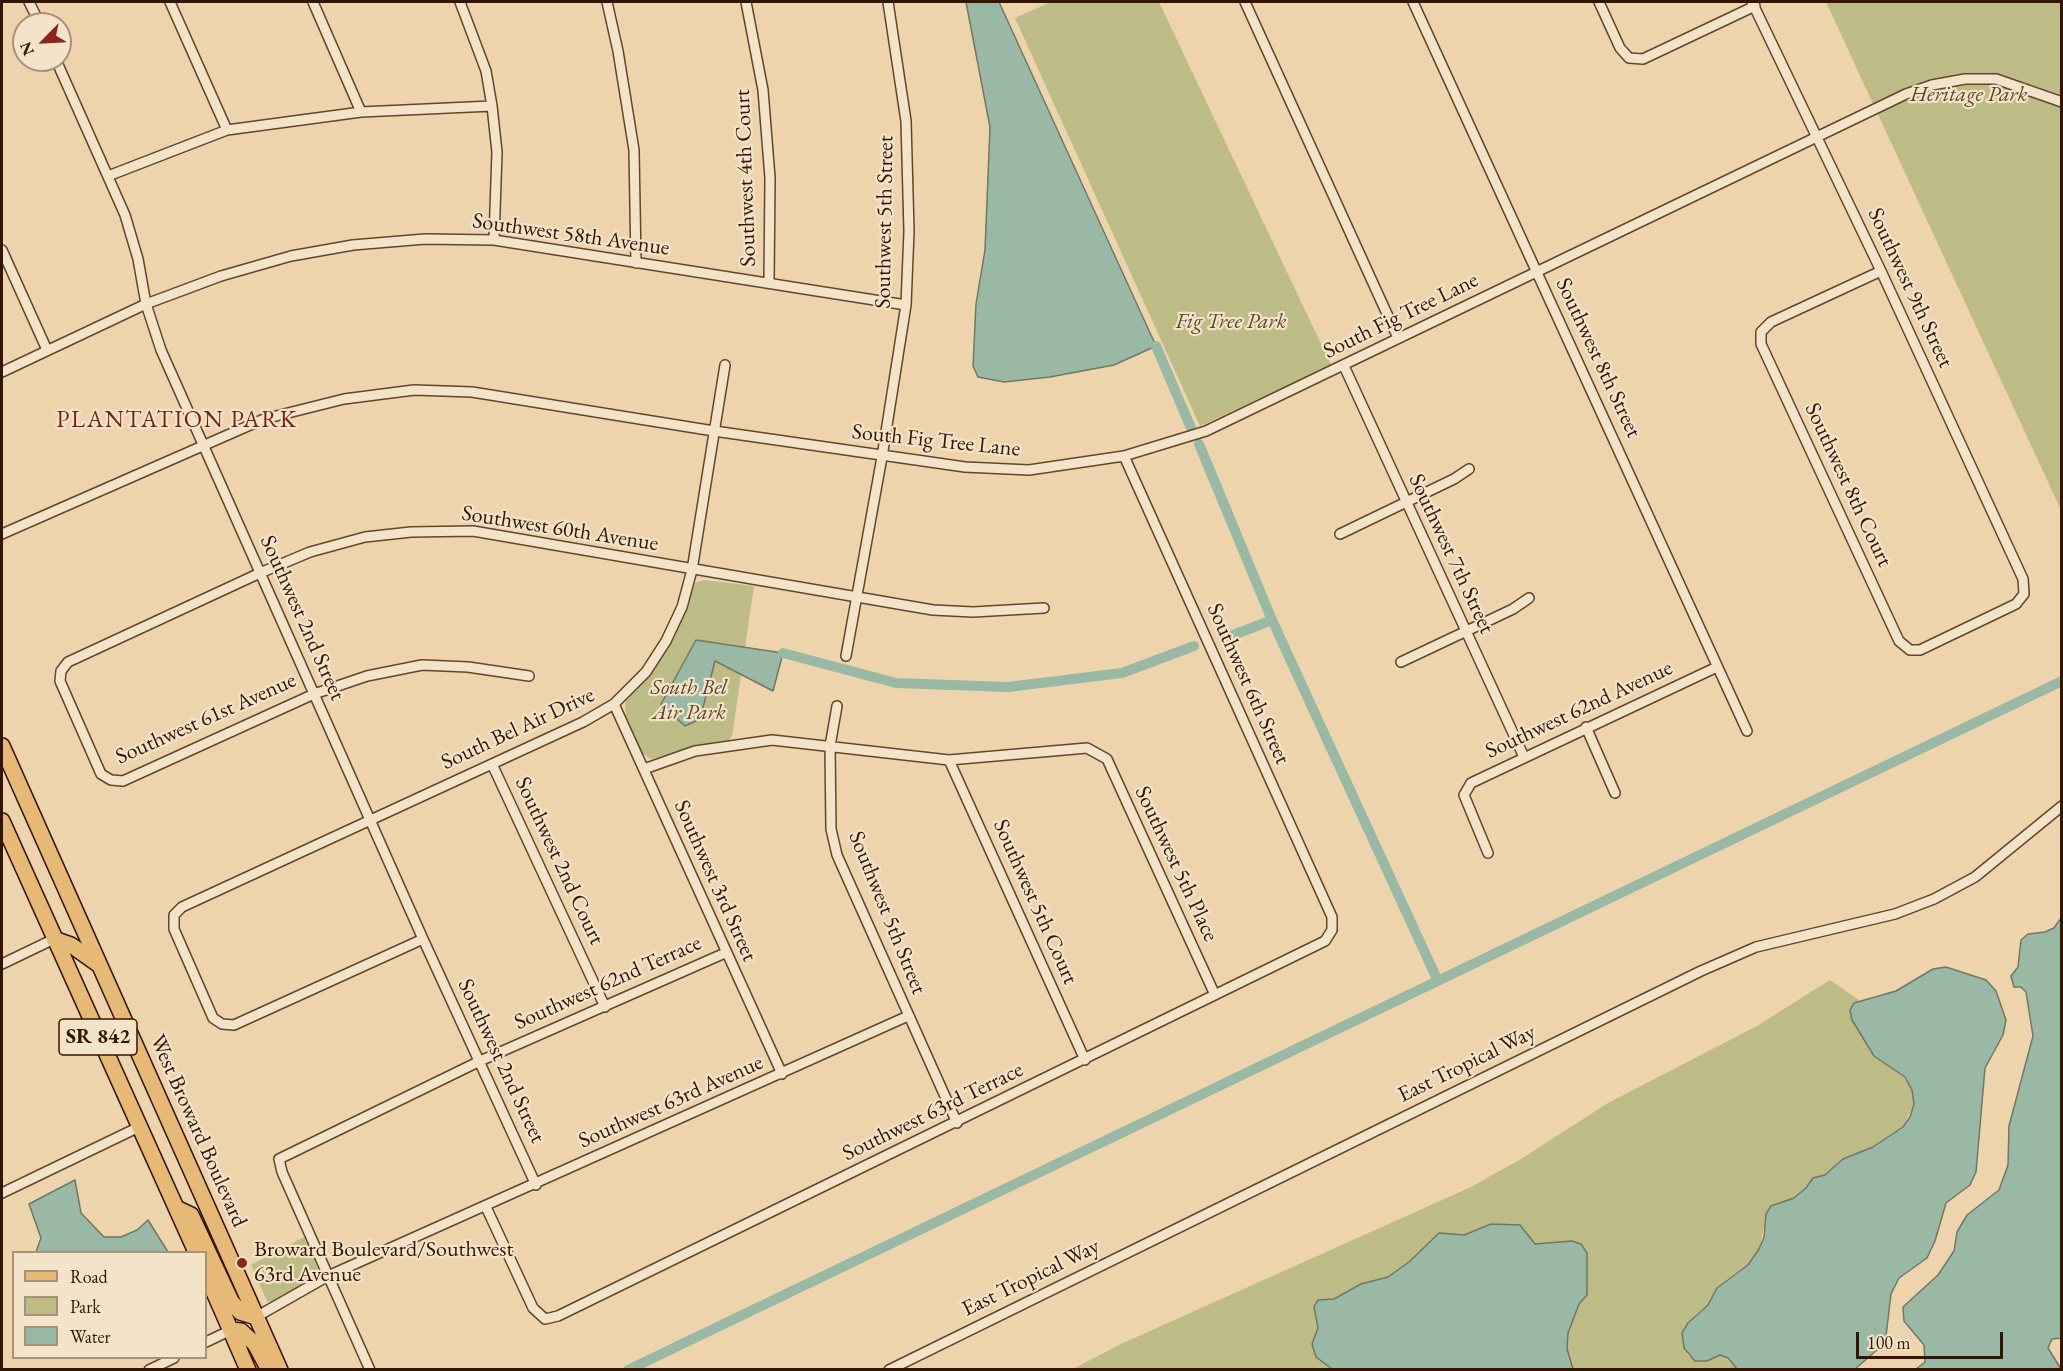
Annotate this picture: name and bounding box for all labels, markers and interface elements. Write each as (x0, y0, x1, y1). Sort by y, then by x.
north arrow (12, 12, 72, 72)
text: N (15, 39, 39, 59)
park label: Heritage Park (1910, 82, 2028, 108)
street label: Southwest 4th Court (730, 89, 762, 267)
street label: Southwest 5th Street (870, 135, 900, 309)
street label: Southwest 9th Street (1861, 204, 1959, 372)
street label: Southwest 58th Avenue (471, 208, 671, 262)
street label: South Fig Tree Lane (1319, 267, 1483, 365)
street label: Southwest 8th Street (1549, 274, 1647, 442)
park label: Fig Tree Park (1175, 309, 1287, 335)
street label: Southwest 8th Court (1799, 399, 1897, 571)
district label: PLANTATION PARK (56, 406, 298, 434)
street label: South Fig Tree Lane (851, 419, 1021, 463)
street label: Southwest 7th Street (1402, 470, 1500, 638)
street label: Southwest 60th Avenue (460, 500, 660, 558)
street label: Southwest 2nd Street (254, 531, 350, 705)
street label: Southwest 6th Street (1201, 599, 1295, 769)
street label: Southwest 62nd Avenue (1481, 655, 1677, 765)
street label: Southwest 61st Avenue (112, 667, 300, 771)
park label: South Bel Air Park (651, 675, 727, 726)
street label: South Bel Air Drive (437, 682, 599, 776)
street label: Southwest 2nd Court (509, 773, 609, 949)
street label: Southwest 5th Place (1128, 782, 1224, 946)
street label: Southwest 3rd Street (668, 796, 762, 966)
street label: Southwest 5th Court (987, 816, 1083, 988)
street label: Southwest 5th Street (842, 828, 932, 998)
street label: Southwest 62nd Terrace (510, 930, 706, 1036)
street label: Southwest 2nd Street (451, 975, 551, 1147)
road number: SR 842 (59, 1019, 137, 1055)
street label: East Tropical Way (1394, 1019, 1540, 1109)
street label: West Broward Boulevard (144, 1031, 252, 1231)
street label: Southwest 63rd Avenue (575, 1049, 767, 1155)
street label: Southwest 63rd Terrace (838, 1057, 1028, 1167)
street label: East Tropical Way (958, 1233, 1104, 1323)
place label: Broward Boulevard/Southwest 63rd Avenue (254, 1237, 513, 1288)
legend (12, 1251, 207, 1359)
marker: Broward Boulevard/Southwest 63rd Avenue (235, 1256, 249, 1270)
text: Road (70, 1265, 108, 1288)
text: Park (70, 1295, 101, 1318)
scale bar (1859, 1320, 2006, 1358)
text: Water (70, 1325, 111, 1348)
text: 100 m (1867, 1331, 1911, 1354)

